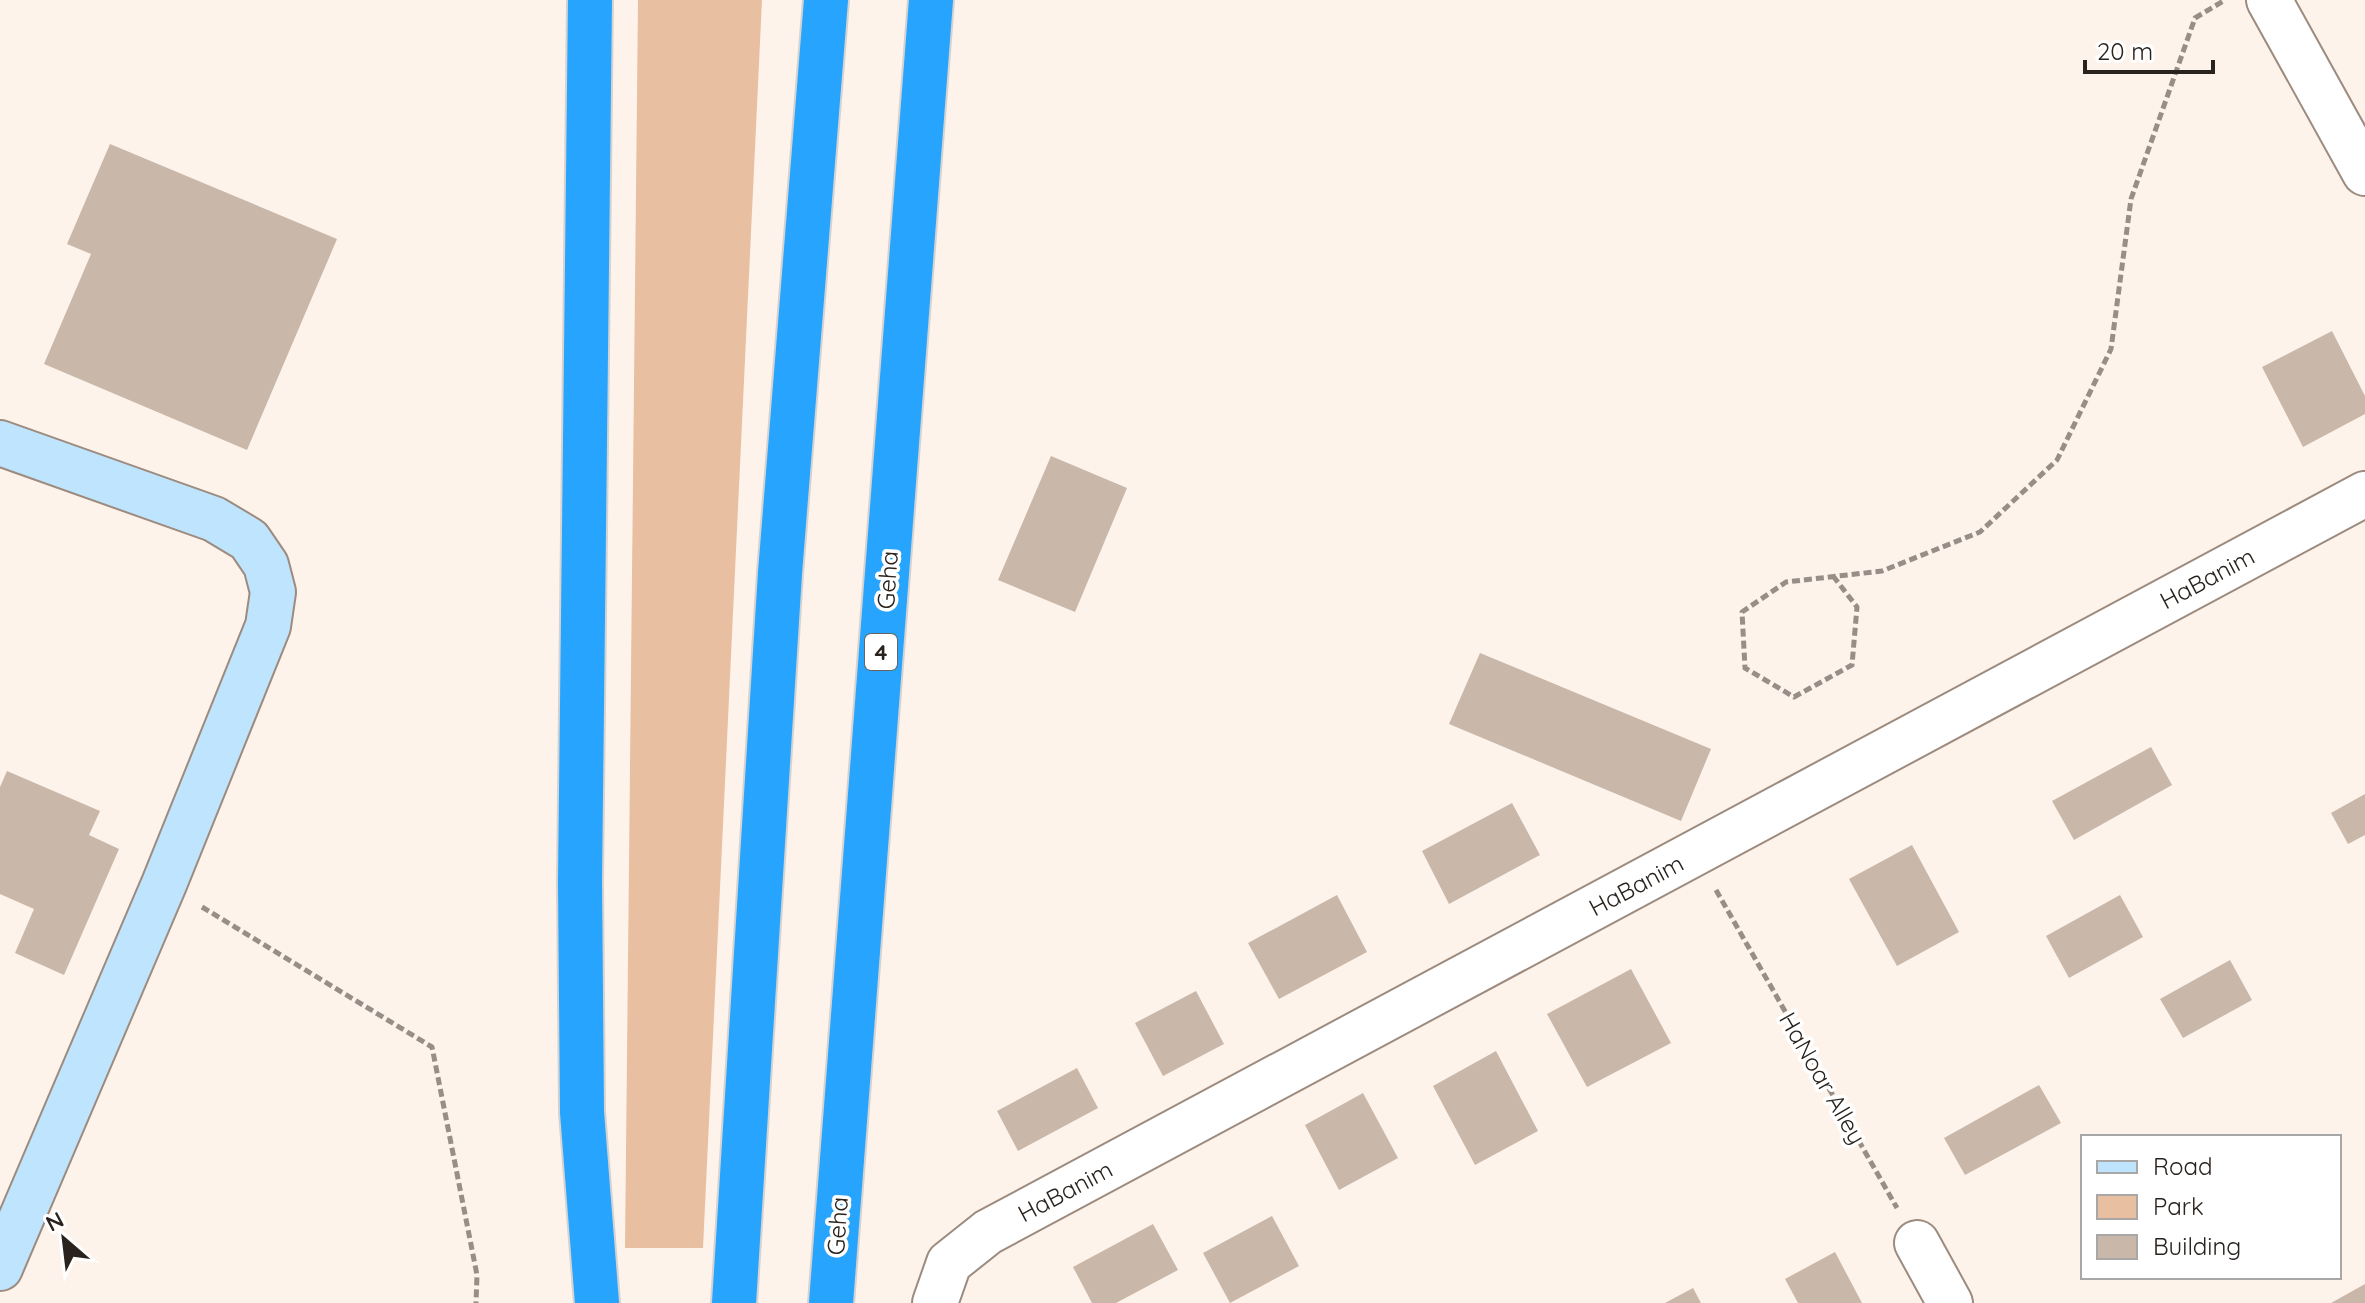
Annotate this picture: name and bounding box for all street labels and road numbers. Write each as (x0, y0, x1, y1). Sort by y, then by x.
street label: HaBanim (2155, 541, 2259, 615)
street label: Geha (870, 550, 904, 610)
road number: 4 (865, 634, 897, 670)
street label: HaBanim (1584, 848, 1688, 922)
street label: HaNoar Alley (1773, 1007, 1873, 1149)
street label: HaBanim (1013, 1154, 1117, 1228)
street label: Geha (820, 1196, 854, 1256)

